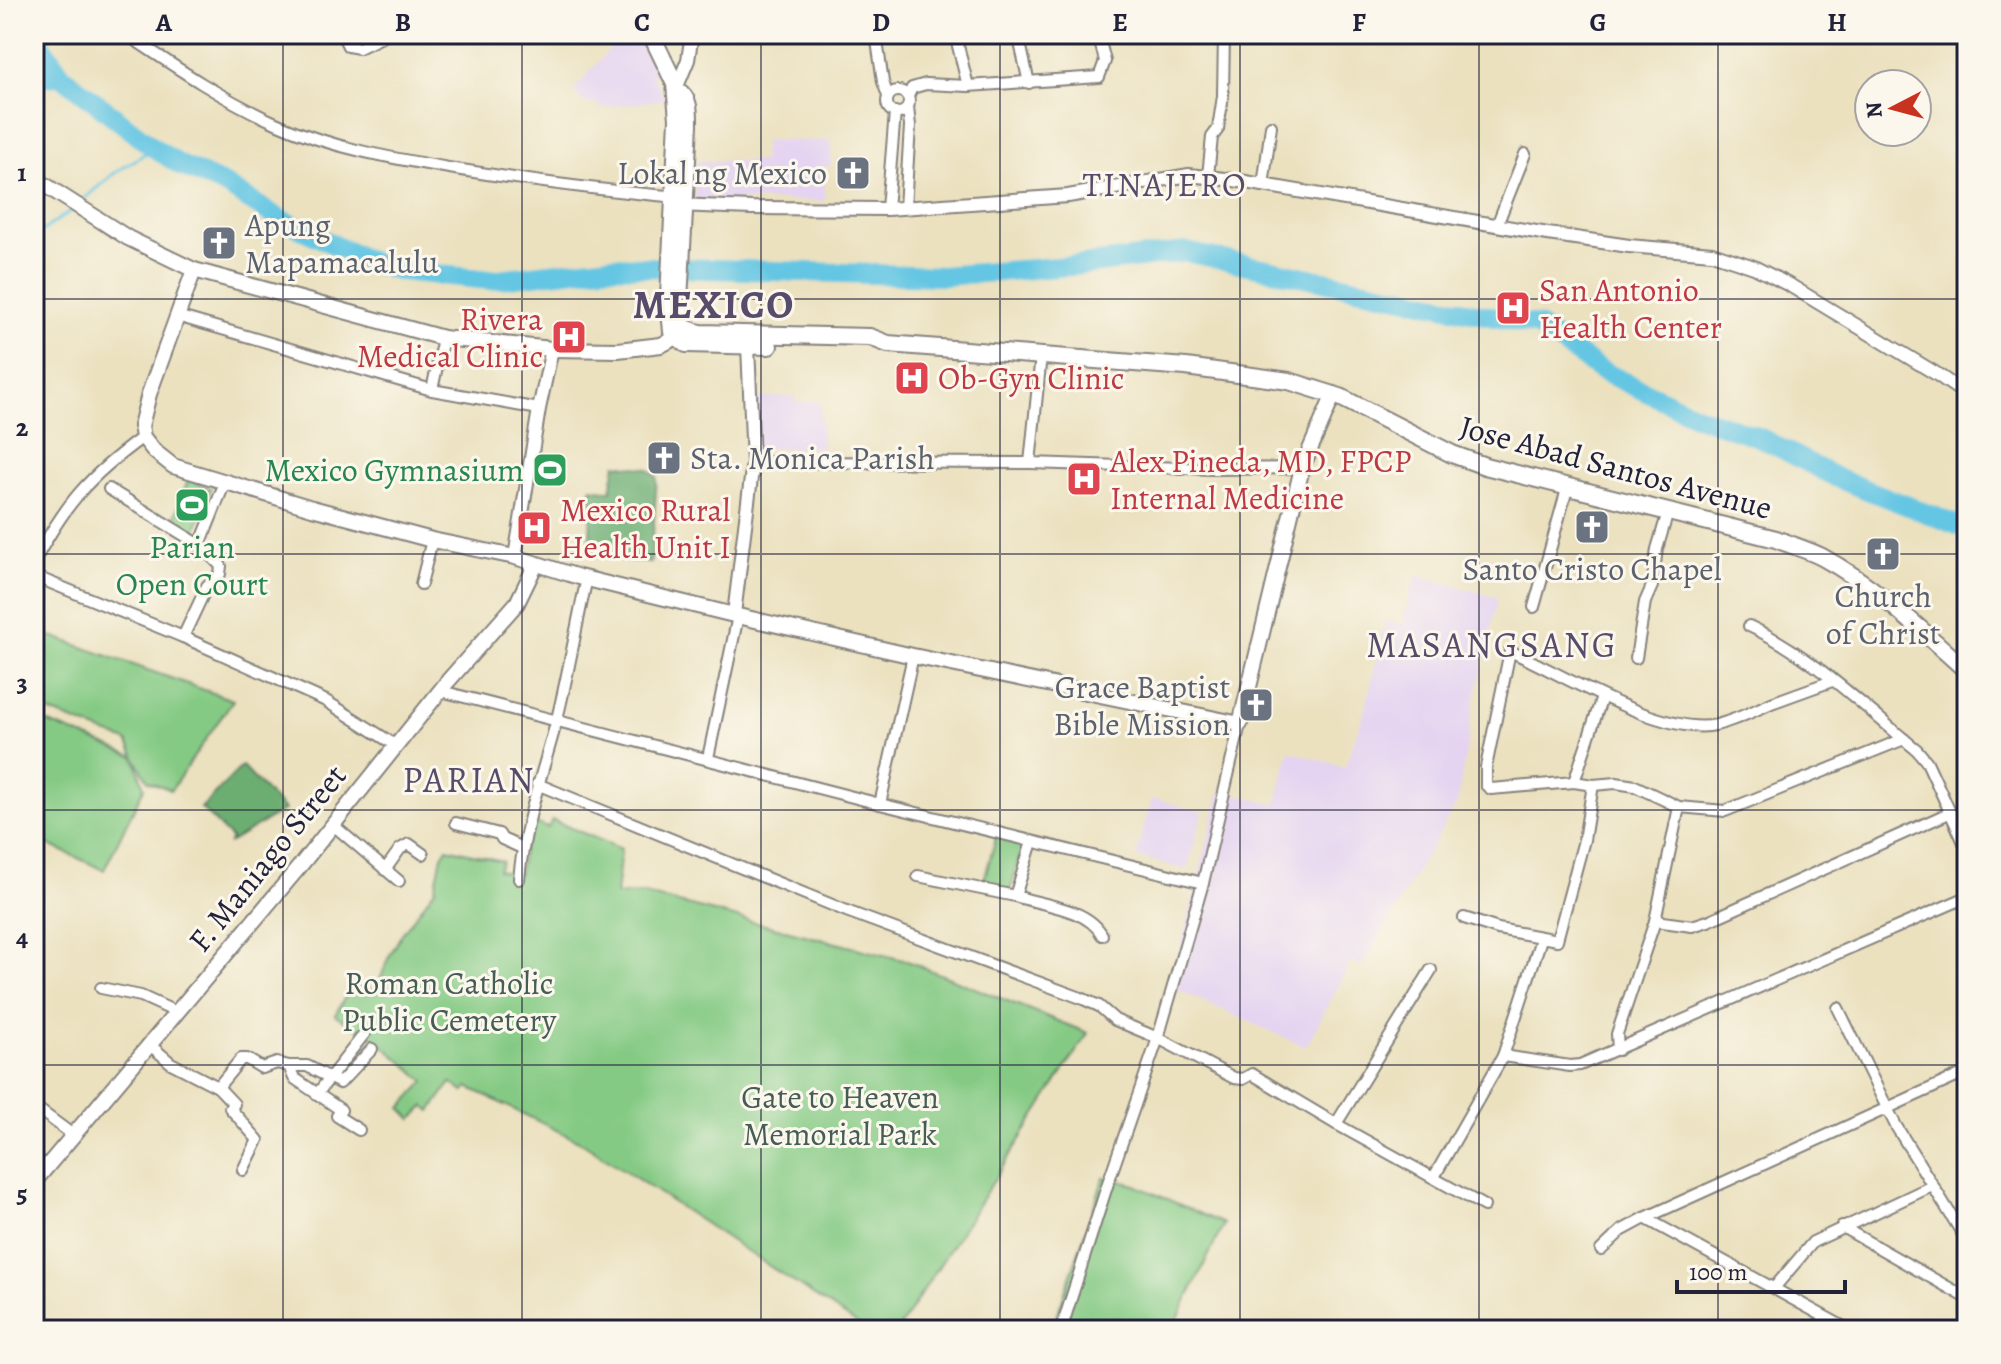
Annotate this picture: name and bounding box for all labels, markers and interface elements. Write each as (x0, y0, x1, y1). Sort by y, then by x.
text: A (155, 5, 173, 40)
text: B (395, 5, 411, 40)
text: C (634, 5, 650, 40)
text: D (872, 5, 890, 40)
text: E (1112, 5, 1128, 40)
text: F (1352, 5, 1366, 40)
text: G (1589, 5, 1607, 40)
text: H (1827, 5, 1847, 40)
north arrow (1853, 68, 1933, 148)
text: N (1858, 100, 1890, 120)
place label: Lokal ng Mexico (617, 151, 827, 195)
church icon: Lokal ng Mexico (834, 154, 872, 192)
text: 1 (17, 155, 27, 190)
district label: TINAJERO (1082, 161, 1248, 208)
place label: Apung Mapamacalulu (244, 203, 439, 284)
church icon: Apung Mapamacalulu (200, 224, 238, 262)
place label: San Antonio Health Center (1539, 268, 1722, 349)
district label: MEXICO (633, 277, 795, 332)
hospital icon: San Antonio Health Center (1494, 289, 1532, 327)
place label: Rivera Medical Clinic (357, 297, 543, 378)
hospital icon: Rivera Medical Clinic (550, 318, 588, 356)
place label: Ob-Gyn Clinic (938, 356, 1124, 400)
hospital icon: Ob-Gyn Clinic (893, 359, 931, 397)
street label: Jose Abad Santos Avenue (1455, 404, 1777, 530)
text: 2 (16, 410, 29, 445)
place label: Sta. Monica Parish (690, 436, 934, 480)
church icon: Sta. Monica Parish (645, 439, 683, 477)
place label: Alex Pineda, MD, FPCP Internal Medicine (1109, 439, 1411, 520)
place label: Mexico Gymnasium (264, 448, 524, 492)
sports icon: Mexico Gymnasium (531, 451, 569, 489)
hospital icon: Alex Pineda, MD, FPCP Internal Medicine (1065, 460, 1103, 498)
sports icon: Parian Open Court (173, 486, 211, 524)
place label: Mexico Rural Health Unit I (560, 488, 731, 569)
church icon: Santo Cristo Chapel (1573, 508, 1611, 546)
hospital icon: Mexico Rural Health Unit I (515, 509, 553, 547)
place label: Parian Open Court (116, 525, 268, 606)
church icon: Church of Christ (1864, 535, 1902, 573)
place label: Santo Cristo Chapel (1462, 547, 1722, 591)
place label: Church of Christ (1826, 574, 1940, 655)
district label: MASANGSANG (1366, 620, 1618, 669)
text: 3 (16, 665, 28, 700)
place label: Grace Baptist Bible Mission (1053, 665, 1230, 746)
church icon: Grace Baptist Bible Mission (1237, 686, 1275, 724)
street label: F. Maniago Street (178, 755, 356, 961)
district label: PARIAN (402, 755, 536, 804)
text: 4 (16, 920, 28, 955)
park label: Roman Catholic Public Cemetery (342, 961, 557, 1042)
park label: Gate to Heaven Memorial Park (741, 1075, 939, 1156)
text: 5 (16, 1176, 28, 1211)
scale bar (1677, 1244, 1845, 1294)
text: 100 m (1689, 1256, 1748, 1288)

